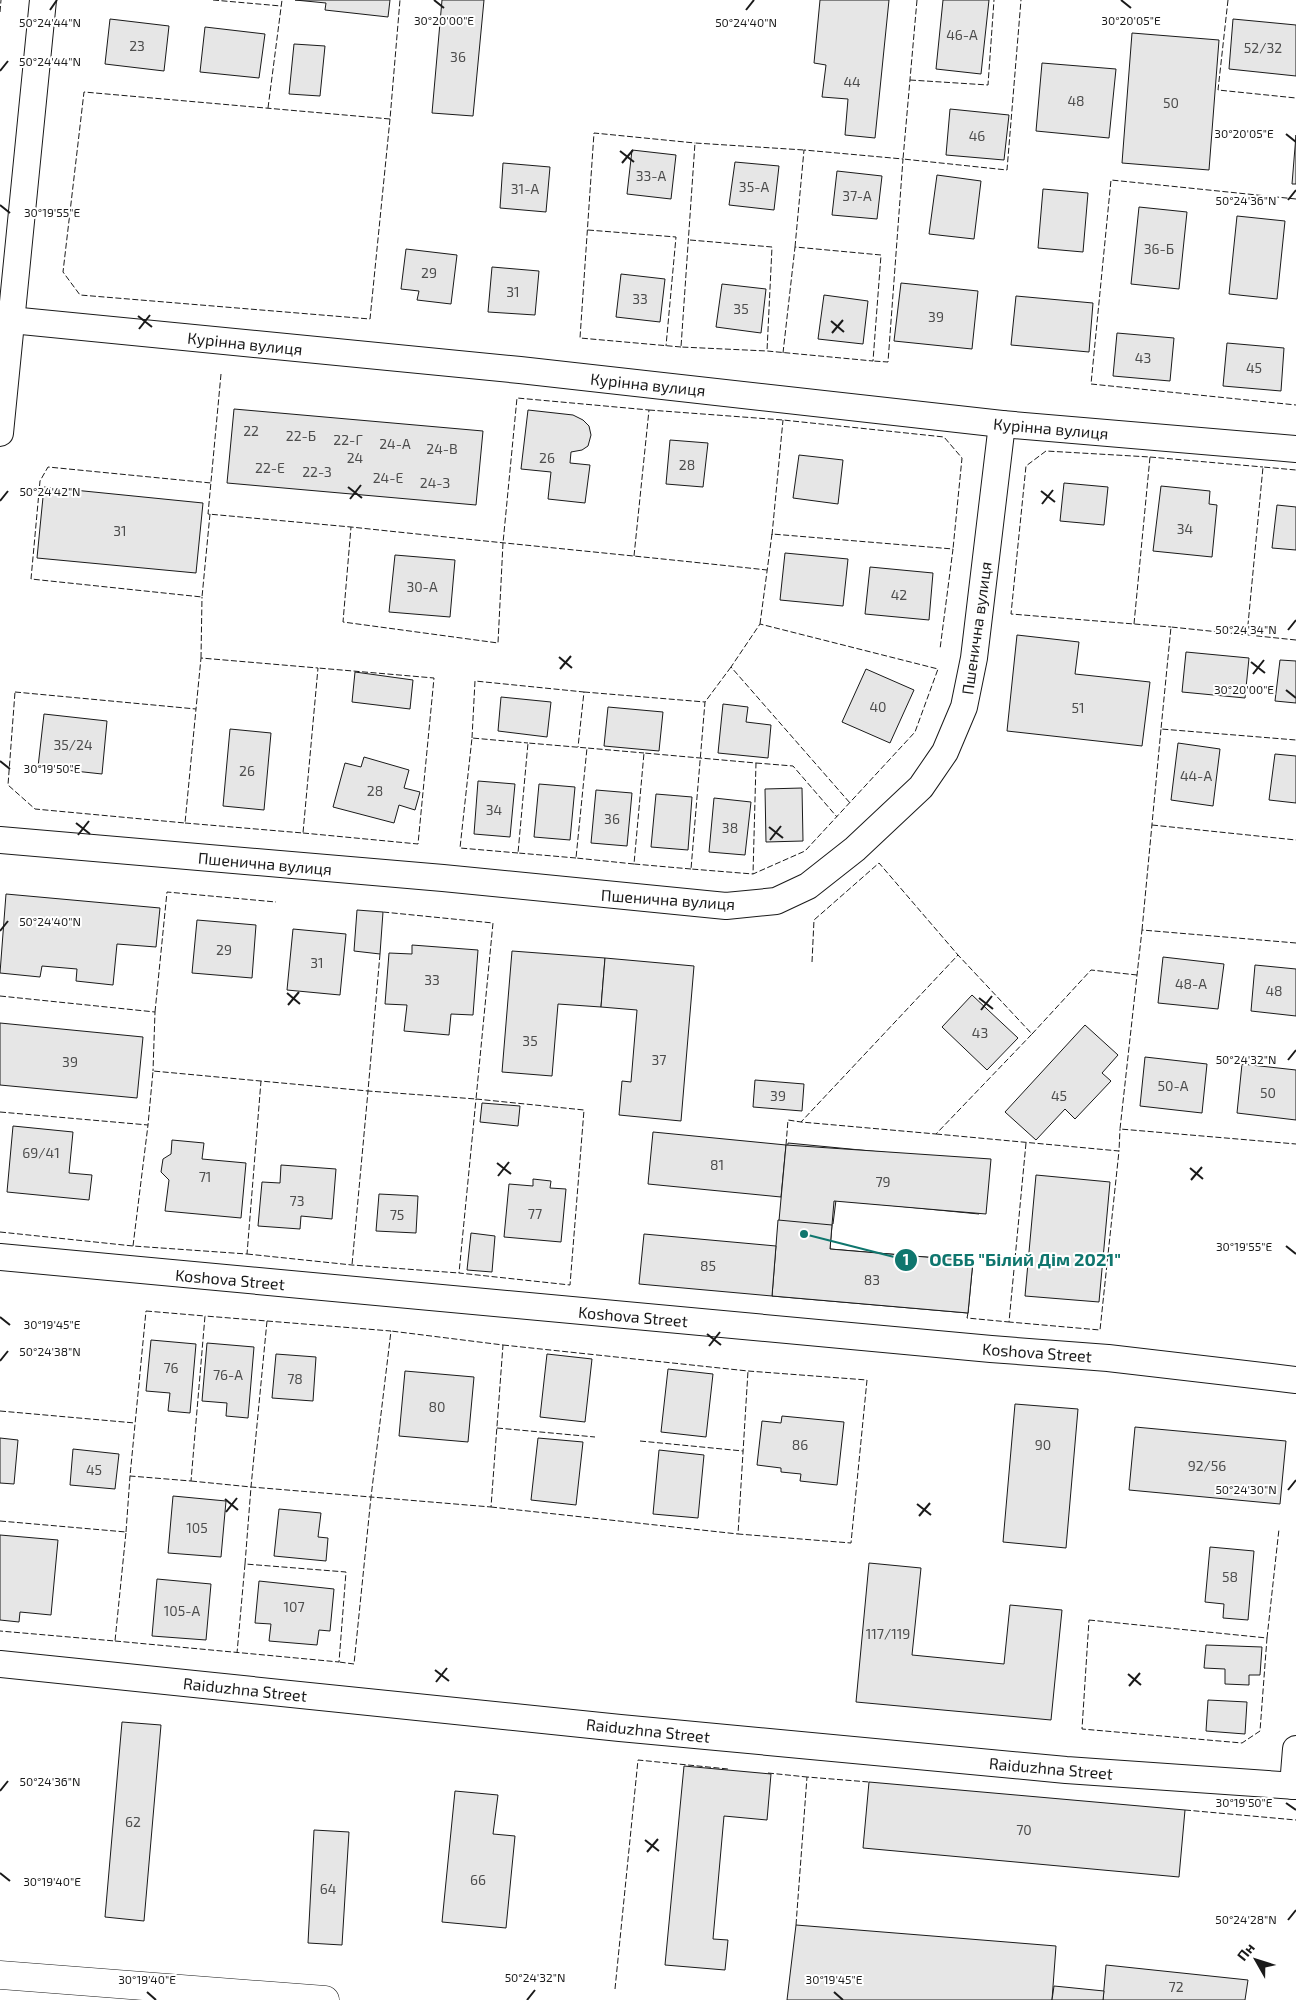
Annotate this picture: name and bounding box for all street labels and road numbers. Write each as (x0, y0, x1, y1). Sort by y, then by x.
street label: Курінна вулиця (186, 328, 303, 359)
street label: Курінна вулиця (589, 369, 706, 400)
street label: Курінна вулиця (993, 413, 1109, 443)
street label: Пшенична вулиця (957, 560, 996, 696)
street label: Пшенична вулиця (197, 848, 333, 879)
street label: Пшенична вулиця (600, 885, 736, 914)
street label: Koshova Street (174, 1265, 286, 1293)
street label: Koshova Street (577, 1302, 689, 1330)
street label: Koshova Street (981, 1339, 1093, 1365)
street label: Raiduzhna Street (182, 1673, 308, 1705)
street label: Raiduzhna Street (585, 1714, 711, 1746)
street label: Raiduzhna Street (988, 1753, 1114, 1783)

